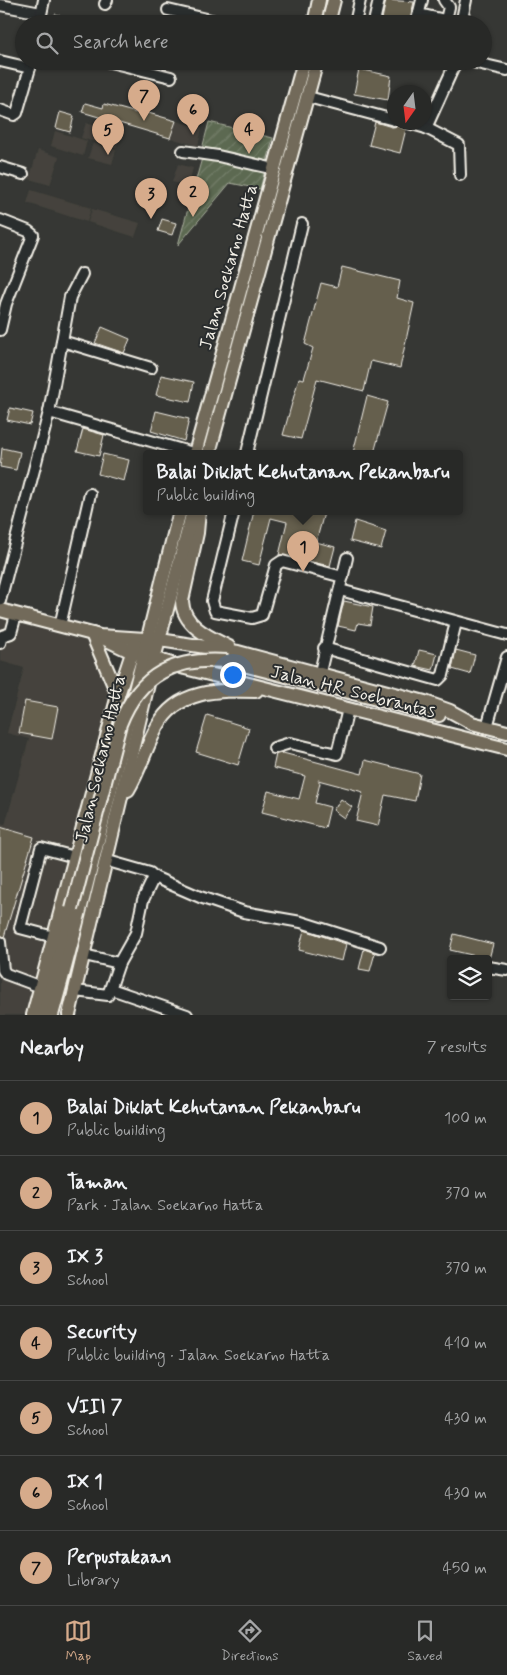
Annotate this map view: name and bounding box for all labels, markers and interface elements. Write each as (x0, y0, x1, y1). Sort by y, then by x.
search box (15, 15, 492, 70)
icon: search (33, 29, 61, 57)
text: Search here (73, 30, 169, 55)
pin: 7 (128, 80, 160, 121)
north arrow (387, 85, 432, 130)
pin: 6 (177, 94, 209, 135)
pin: 4 (233, 113, 265, 154)
pin: 5 (92, 114, 124, 155)
pin: 2 (177, 176, 209, 217)
pin: 3 (135, 178, 167, 219)
street label: Jalan Soekarno Hatta (194, 181, 264, 353)
popup (143, 450, 463, 515)
text: Balai Diklat Kehutanan Pekanbaru (156, 460, 450, 485)
text: Public building (156, 485, 255, 506)
pin: 1 (287, 531, 319, 572)
street label: Jalan HR. Soebrantas (268, 660, 438, 724)
your location (220, 662, 246, 688)
street label: Jalan Soekarno Hatta (70, 673, 132, 845)
map controls (447, 955, 492, 1000)
button: layers (447, 955, 492, 1000)
text: Nearby (20, 1034, 84, 1062)
text: 7 results (427, 1037, 487, 1058)
text: Balai Diklat Kehutanan Pekanbaru (67, 1095, 360, 1120)
text: 1 (32, 1108, 40, 1129)
text: 100 m (444, 1108, 487, 1129)
text: Public building (67, 1120, 166, 1141)
text: Taman (67, 1170, 127, 1195)
text: 2 (32, 1183, 40, 1204)
text: 370 m (445, 1183, 487, 1204)
text: Park · Jalan Soekarno Hatta (67, 1195, 263, 1216)
text: IX 3 (67, 1245, 103, 1270)
text: 3 (32, 1258, 40, 1279)
text: 370 m (445, 1258, 487, 1279)
text: School (67, 1270, 108, 1291)
text: Security (67, 1320, 137, 1345)
text: 4 (31, 1333, 41, 1354)
text: 410 m (444, 1333, 487, 1354)
text: Public building · Jalan Soekarno Hatta (67, 1345, 330, 1366)
text: VIII 7 (67, 1395, 122, 1420)
text: 5 (31, 1408, 41, 1429)
text: 430 m (444, 1408, 487, 1429)
text: School (67, 1420, 108, 1441)
text: IX 1 (67, 1470, 103, 1495)
text: 6 (32, 1483, 40, 1504)
text: 430 m (444, 1483, 487, 1504)
text: School (67, 1495, 108, 1516)
text: Perpustakaan (67, 1545, 171, 1570)
text: 7 (31, 1558, 41, 1579)
text: 450 m (442, 1558, 487, 1579)
text: Library (67, 1570, 120, 1591)
tab: Map (64, 1617, 92, 1665)
tab: Directions (221, 1617, 279, 1665)
tab: Saved (407, 1617, 443, 1665)

